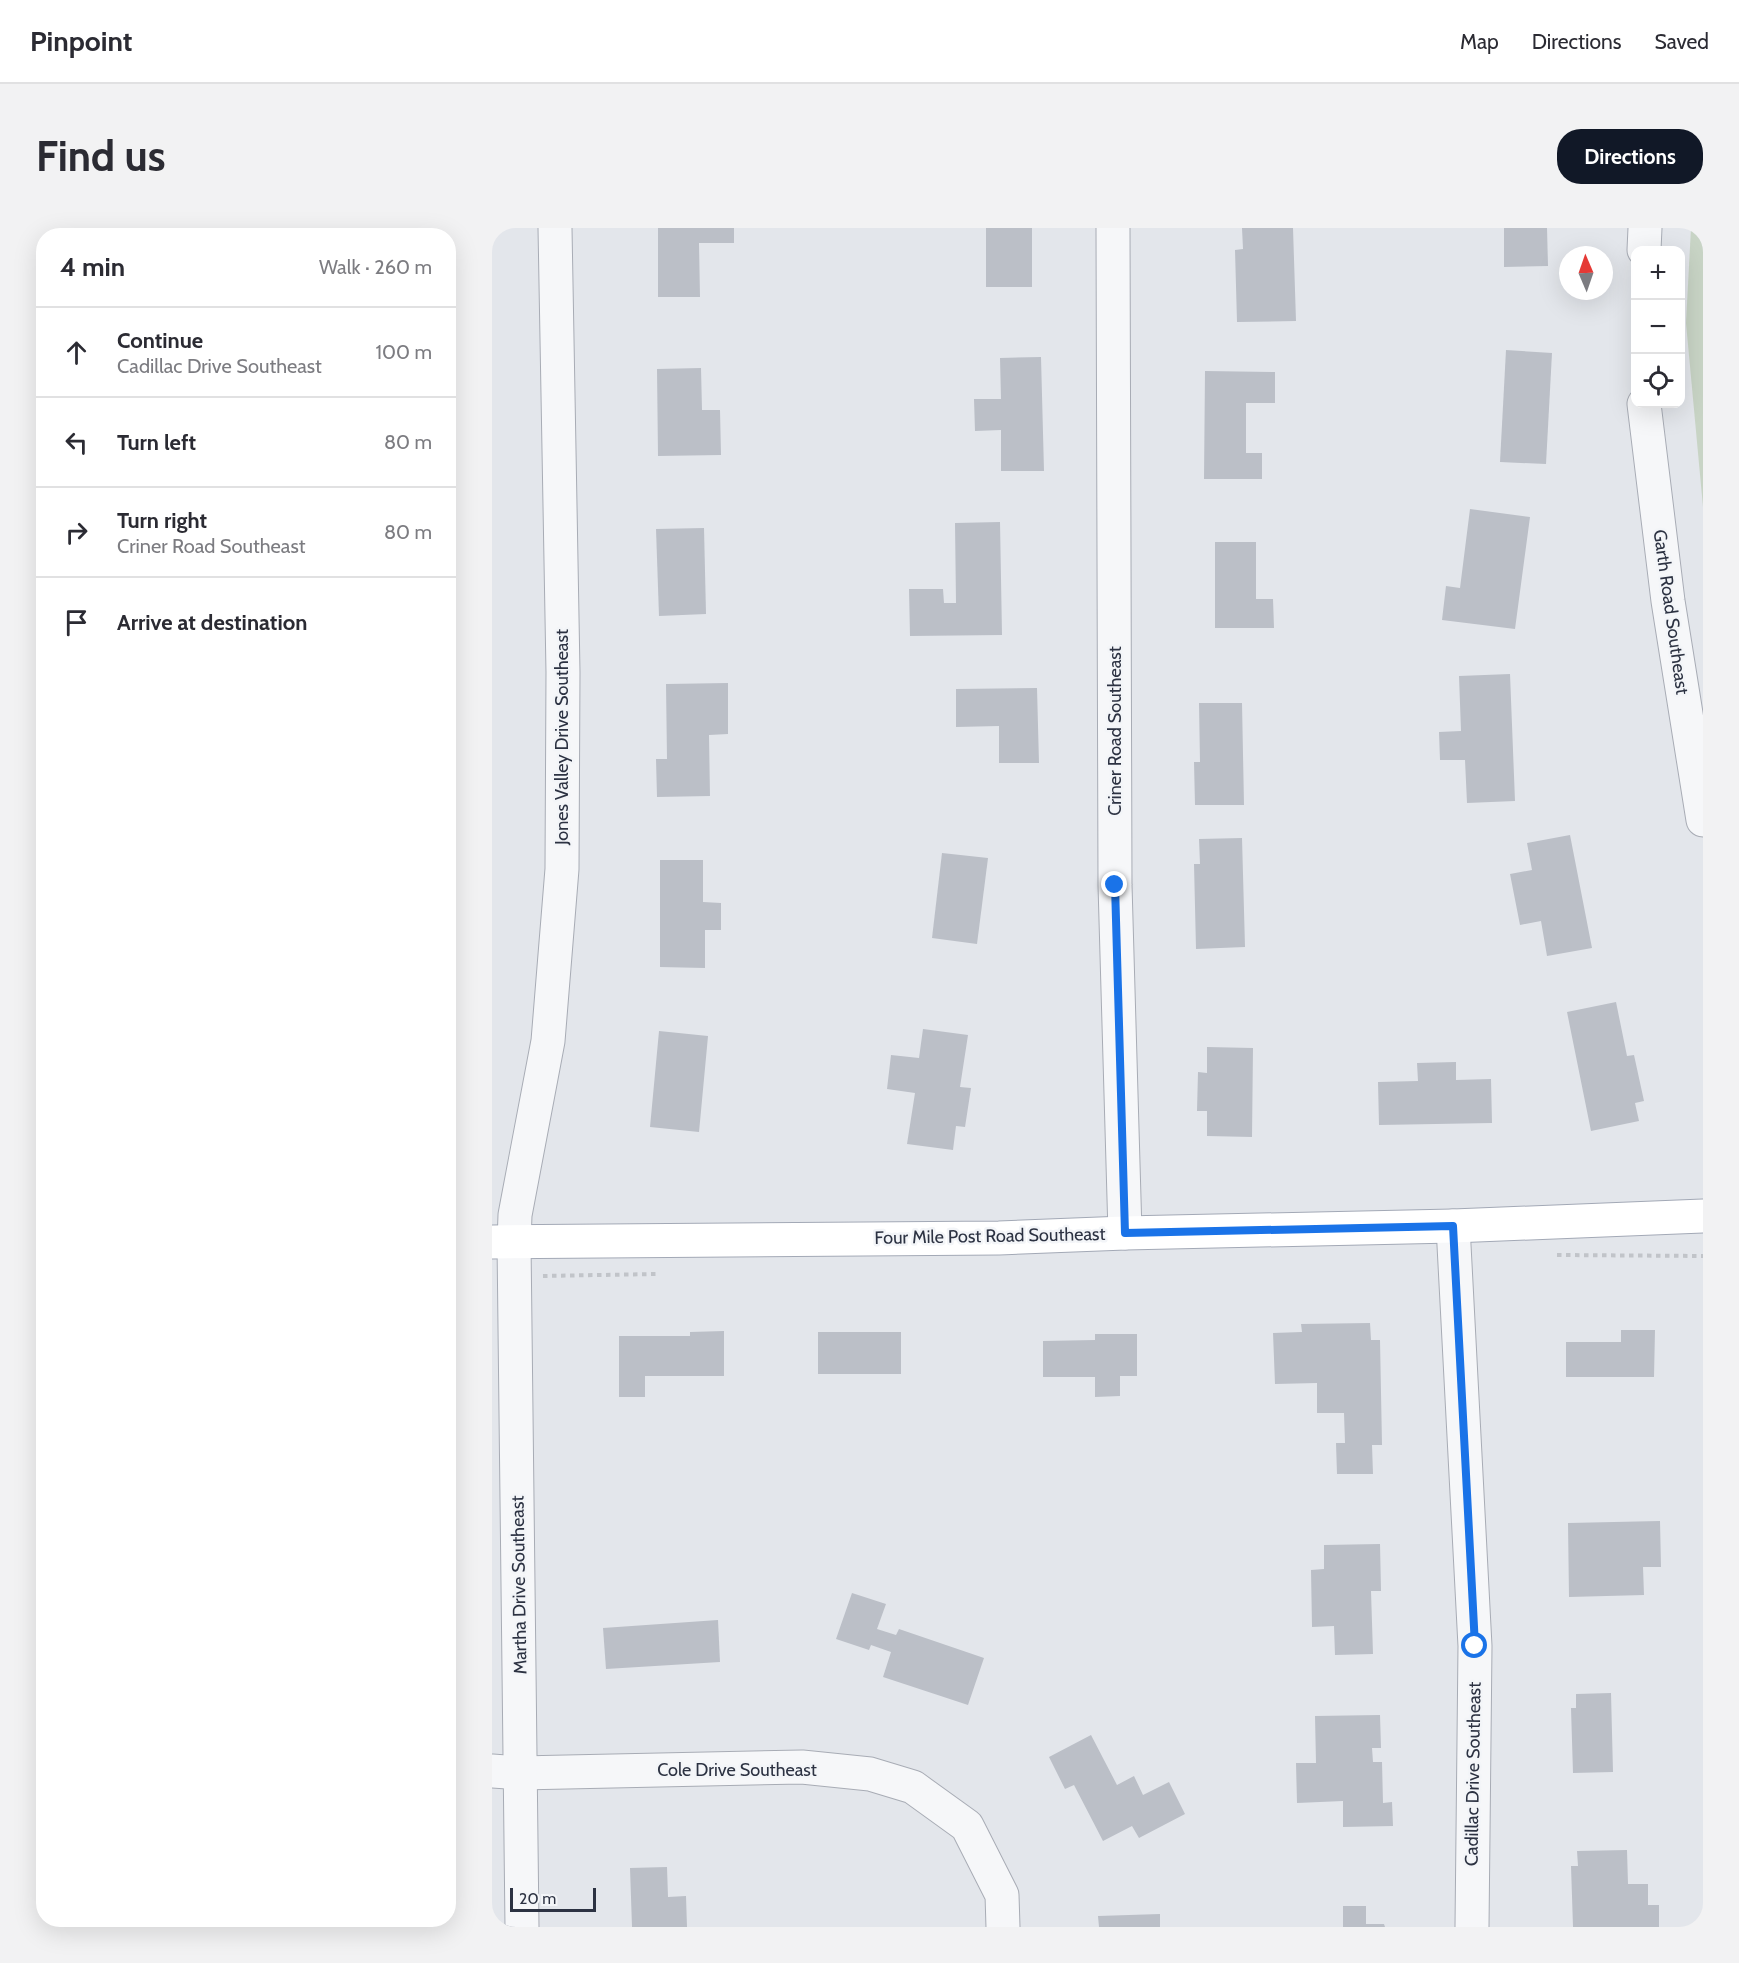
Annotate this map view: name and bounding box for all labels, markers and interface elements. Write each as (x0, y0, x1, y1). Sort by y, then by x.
text: Pinpoint (30, 24, 132, 58)
text: Map (1460, 29, 1499, 54)
text: Directions (1532, 29, 1621, 54)
text: Saved (1654, 29, 1709, 54)
button: Directions (1557, 129, 1703, 184)
text: Find us (36, 130, 165, 182)
north arrow (1559, 246, 1613, 300)
map controls (1631, 246, 1685, 408)
button: + (1631, 246, 1685, 300)
text: 4 min (60, 251, 125, 283)
text: Walk · 260 m (319, 255, 432, 279)
button: − (1631, 300, 1685, 354)
text: Continue (117, 327, 203, 354)
icon: ahead (60, 336, 93, 369)
text: 100 m (376, 340, 432, 364)
text: Cadillac Drive Southeast (117, 354, 322, 378)
button: locate (1631, 354, 1685, 408)
icon: left (60, 426, 93, 459)
text: Turn left (117, 429, 196, 456)
text: 80 m (384, 430, 432, 454)
text: Turn right (117, 507, 207, 534)
icon: right (60, 516, 93, 549)
text: 80 m (384, 520, 432, 544)
street label: Garth Road Southeast (1649, 528, 1693, 696)
text: Criner Road Southeast (117, 534, 305, 558)
icon: arrive (60, 606, 93, 639)
text: Arrive at destination (117, 609, 307, 636)
street label: Jones Valley Drive Southeast (551, 629, 573, 846)
street label: Criner Road Southeast (1104, 646, 1126, 816)
route end (1101, 871, 1127, 897)
street label: Four Mile Post Road Southeast (874, 1223, 1106, 1249)
street label: Martha Drive Southeast (506, 1495, 532, 1675)
route start (1461, 1632, 1487, 1658)
street label: Cadillac Drive Southeast (1460, 1682, 1486, 1866)
street label: Cole Drive Southeast (657, 1759, 817, 1781)
scale bar (510, 1885, 596, 1912)
text: 20 m (519, 1889, 556, 1908)

